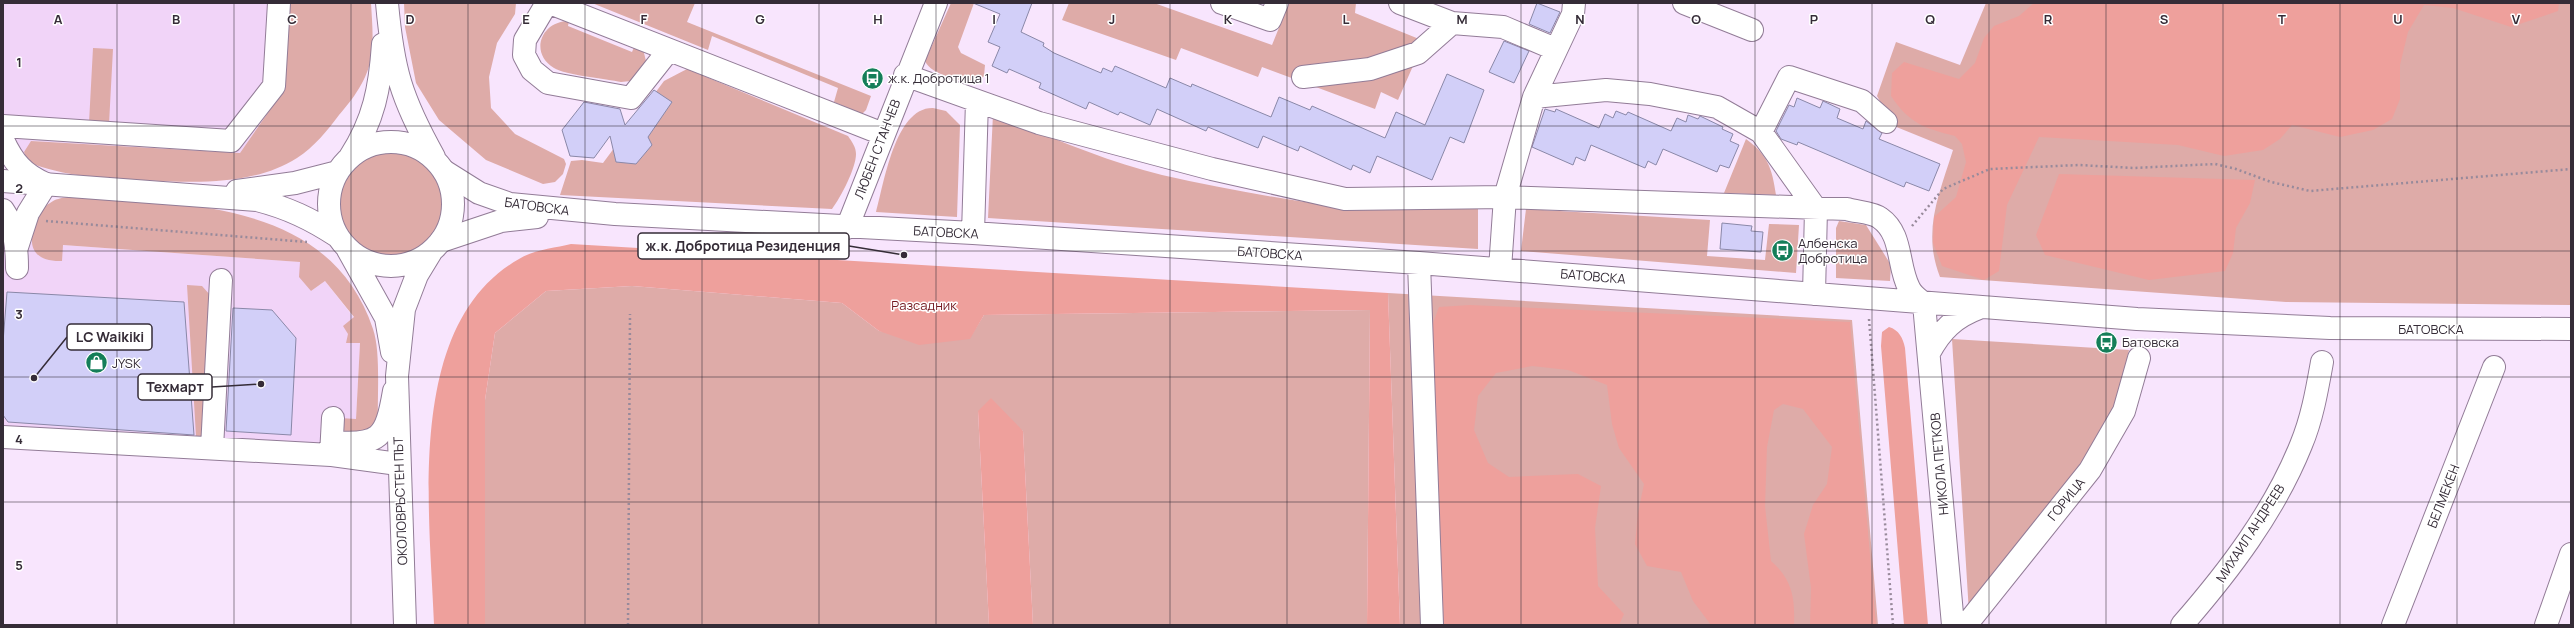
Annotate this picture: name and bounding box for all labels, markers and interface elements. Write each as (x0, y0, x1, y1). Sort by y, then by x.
text: A (54, 10, 63, 28)
text: B (172, 10, 180, 28)
text: C (287, 10, 297, 28)
text: D (405, 10, 415, 28)
text: E (522, 10, 530, 28)
text: F (641, 10, 648, 28)
text: G (755, 10, 765, 28)
text: H (873, 10, 883, 28)
text: I (992, 10, 996, 28)
text: J (1109, 10, 1115, 28)
text: K (1224, 10, 1233, 28)
text: L (1343, 10, 1350, 28)
text: M (1456, 10, 1468, 28)
text: N (1575, 10, 1585, 28)
text: O (1691, 10, 1701, 28)
text: P (1810, 10, 1818, 28)
text: Q (1925, 10, 1935, 28)
text: R (2044, 10, 2053, 28)
text: S (2160, 10, 2169, 28)
text: T (2278, 10, 2286, 28)
text: U (2393, 10, 2403, 28)
text: V (2512, 10, 2521, 28)
text: 1 (16, 53, 22, 71)
bus stop icon: ж.к. Добротица 1 (860, 65, 886, 91)
place label: ж.к. Добротица 1 (888, 69, 990, 87)
street label: ЛЮБЕН СТАНЧЕВ (850, 97, 904, 201)
text: 2 (15, 179, 23, 197)
street label: БАТОВСКА (503, 193, 571, 219)
street label: БАТОВСКА (913, 221, 979, 243)
callout: ж.к. Добротица Резиденция (638, 233, 849, 259)
place label: Албенска Добротица (1798, 234, 1867, 267)
text: ж.к. Добротица Резиденция (646, 236, 840, 255)
bus stop icon: Албенска Добротица (1770, 237, 1796, 263)
street label: БАТОВСКА (1237, 242, 1303, 264)
street label: БАТОВСКА (1560, 264, 1626, 288)
park label: Разсадник (891, 296, 957, 314)
text: 3 (15, 305, 23, 323)
street label: БАТОВСКА (2398, 320, 2464, 338)
callout: LC Waikiki (67, 324, 152, 350)
text: LC Waikiki (76, 327, 144, 346)
bus stop icon: Батовска (2094, 329, 2120, 355)
place label: Батовска (2122, 333, 2179, 351)
shop icon: JYSK (84, 350, 110, 376)
place label: JYSK (112, 354, 141, 372)
callout: Техмарт (138, 374, 212, 400)
text: Техмарт (146, 377, 204, 396)
street label: НИКОЛА ПЕТКОВ (1926, 412, 1952, 516)
text: 4 (15, 430, 23, 448)
street label: ОКОЛОВРЪСТЕН ПЪТ (389, 436, 411, 566)
street label: БЕЛМЕКЕН (2423, 462, 2463, 530)
street label: ГОРИЦА (2043, 474, 2089, 524)
street label: МИХАИЛ АНДРЕЕВ (2211, 480, 2289, 586)
text: 5 (15, 556, 23, 574)

